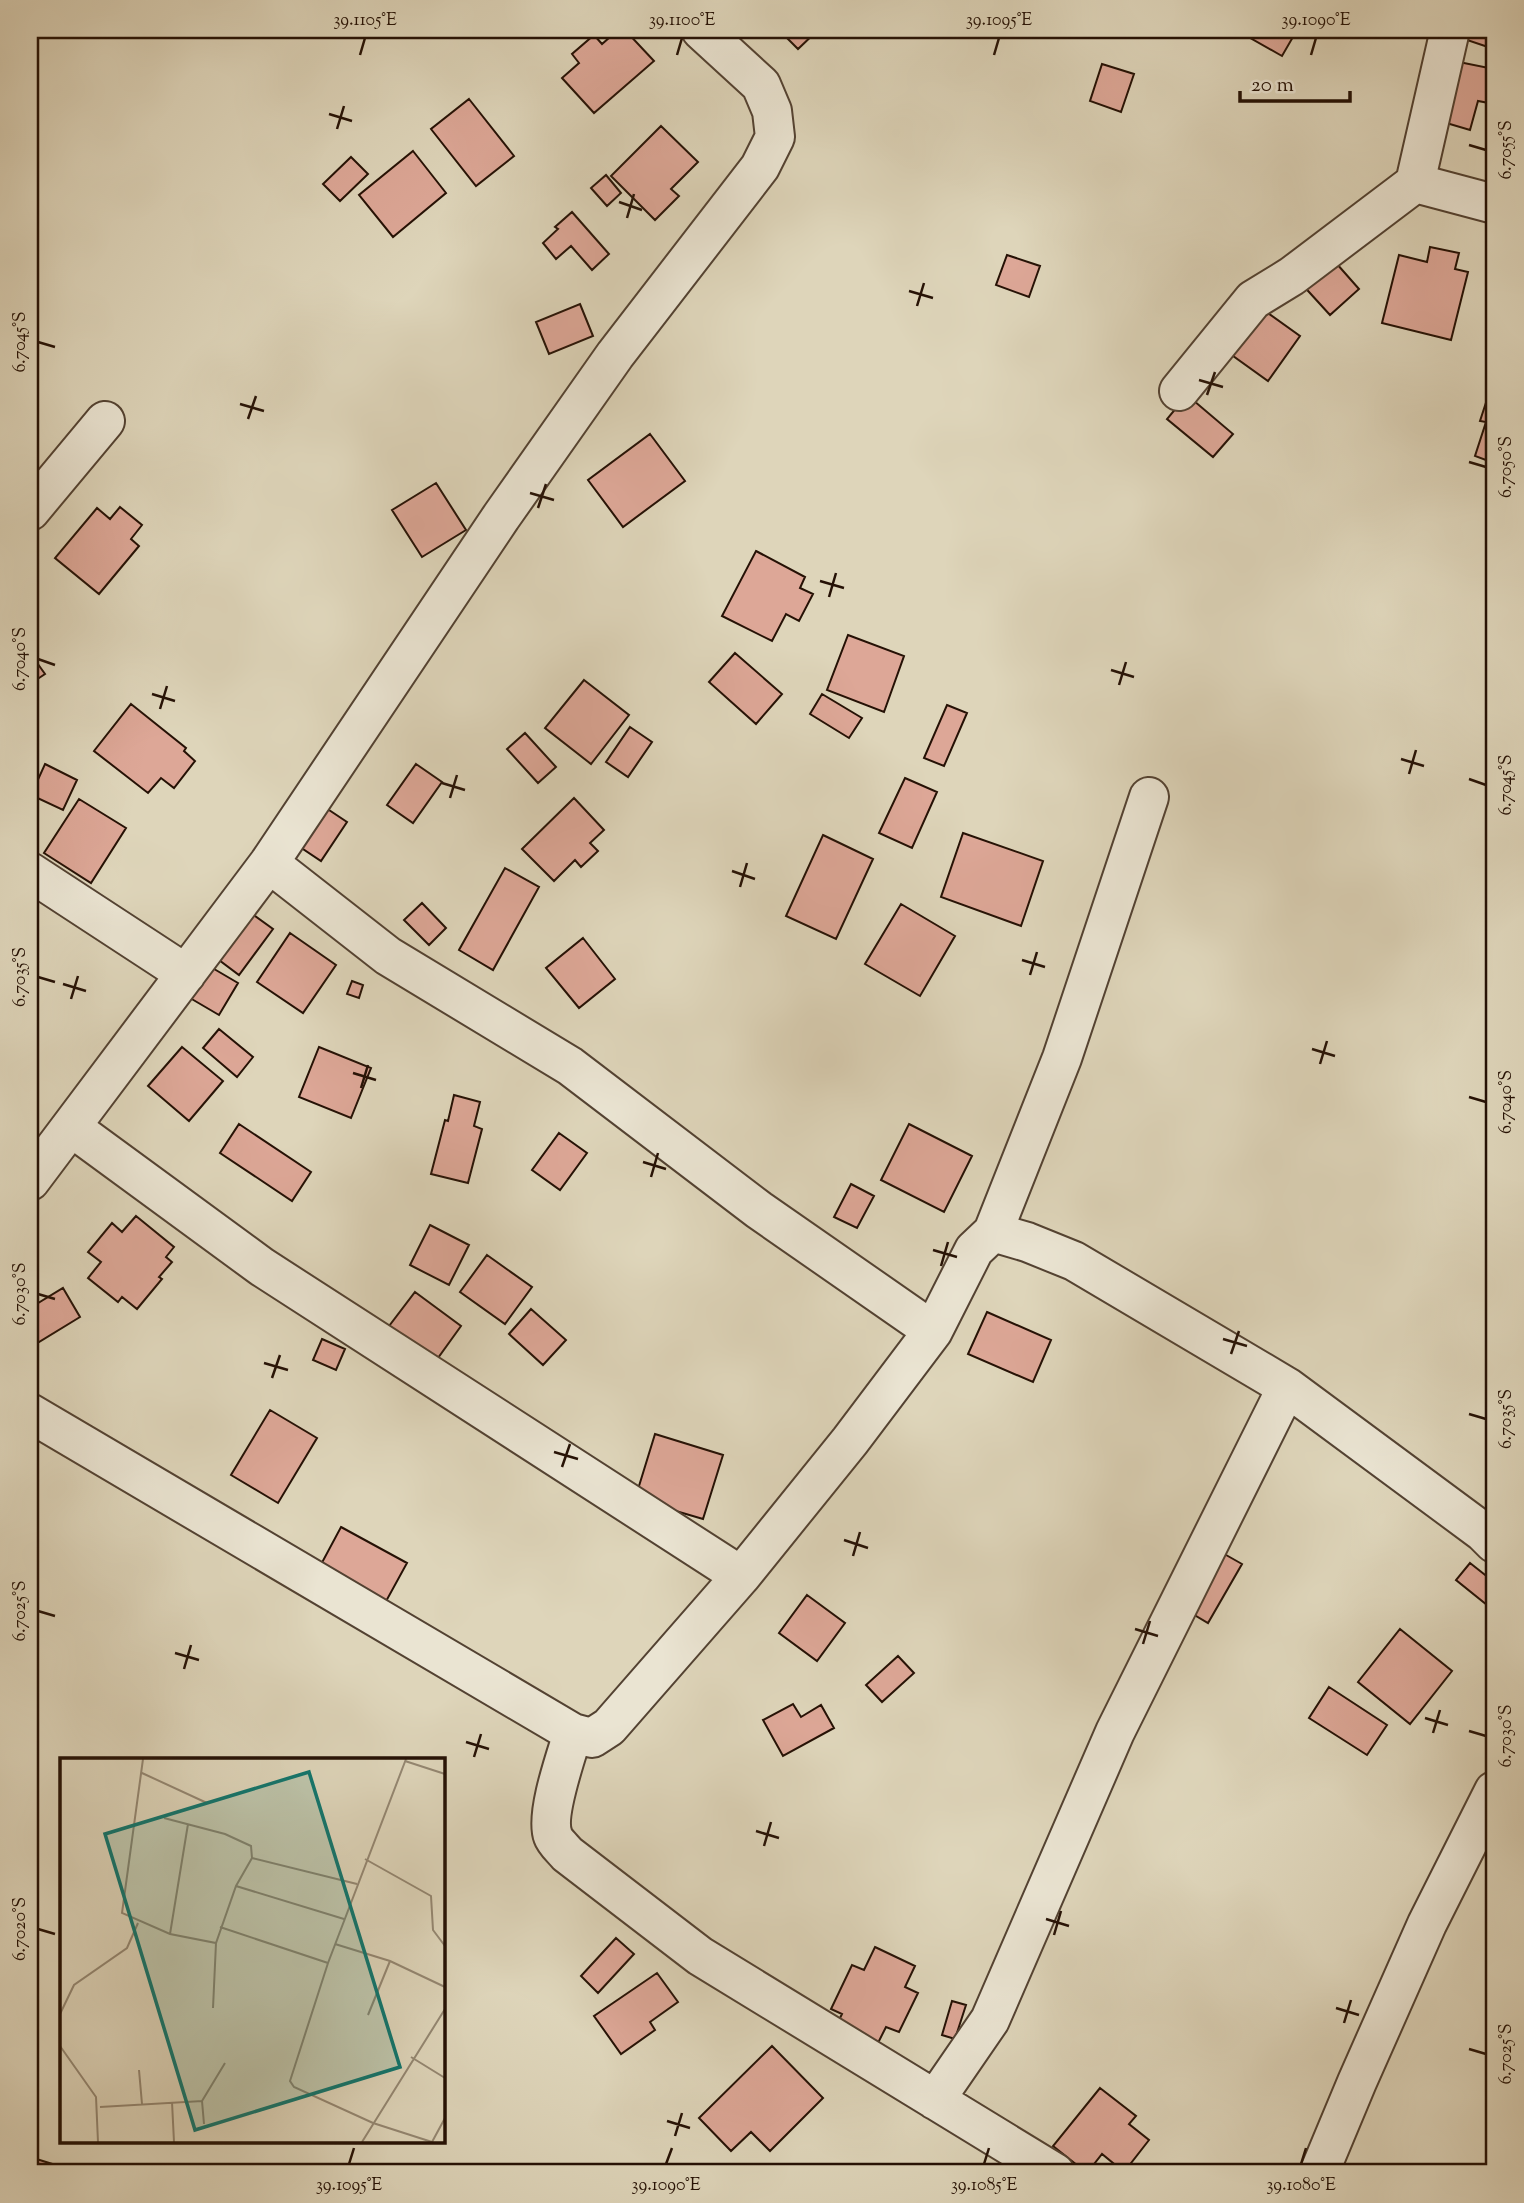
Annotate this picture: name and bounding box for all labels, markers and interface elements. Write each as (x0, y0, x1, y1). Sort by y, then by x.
text: 39.1105°E (333, 8, 397, 34)
text: 39.1100°E (649, 8, 715, 34)
text: 39.1095°E (966, 8, 1032, 34)
text: 39.1090°E (1281, 8, 1351, 34)
scale bar (1240, 60, 1351, 104)
text: 20 m (1251, 71, 1294, 101)
text: 6.7055°S (1494, 120, 1520, 180)
text: 6.7045°S (8, 311, 34, 373)
text: 6.7050°S (1494, 436, 1520, 498)
text: 6.7040°S (8, 627, 34, 691)
text: 6.7045°S (1494, 754, 1520, 816)
text: 6.7035°S (8, 947, 34, 1007)
text: 6.7040°S (1494, 1070, 1520, 1134)
text: 6.7030°S (8, 1263, 34, 1326)
text: 6.7035°S (1494, 1389, 1520, 1449)
text: 6.7025°S (8, 1580, 34, 1642)
text: 6.7030°S (1494, 1705, 1520, 1768)
inset map (60, 1758, 444, 2144)
text: 6.7020°S (8, 1897, 34, 1961)
text: 6.7025°S (1494, 2023, 1520, 2085)
text: 39.1095°E (316, 2173, 382, 2199)
text: 39.1090°E (631, 2173, 701, 2199)
text: 39.1085°E (951, 2173, 1017, 2199)
text: 39.1080°E (1266, 2173, 1336, 2199)

